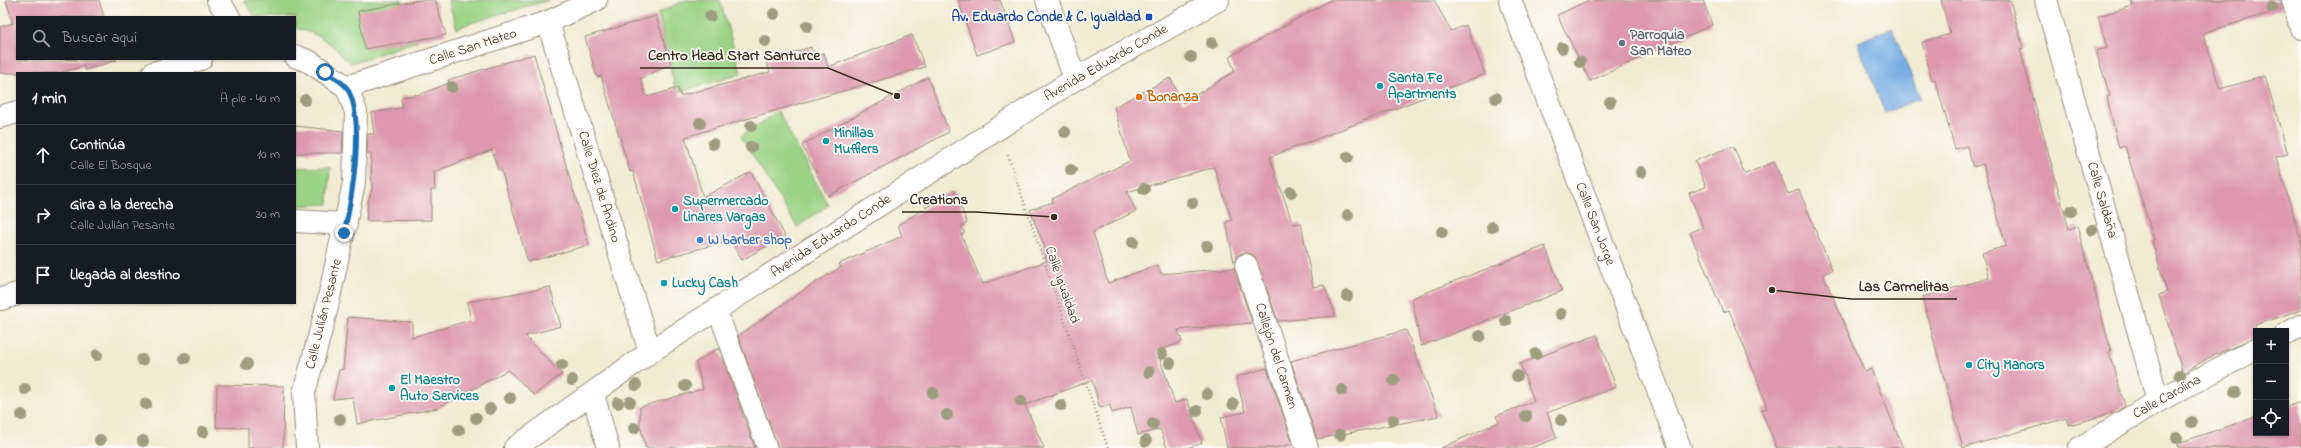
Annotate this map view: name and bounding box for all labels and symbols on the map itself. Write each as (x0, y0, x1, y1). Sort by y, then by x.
place label: Av. Eduardo Conde & C. Igualdad (952, 7, 1141, 30)
marker: Av. Eduardo Conde & C. Igualdad (1144, 12, 1154, 22)
street label: Avenida Eduardo Conde (1040, 19, 1172, 107)
street label: Calle San Mateo (426, 23, 520, 71)
place label: Parroquia San Mateo (1630, 25, 1691, 62)
marker: Parroquia San Mateo (1617, 38, 1627, 48)
callout: Centro Head Start Santurce (640, 41, 828, 68)
text: Centro Head Start Santurce (648, 45, 821, 67)
route start (316, 63, 334, 81)
place label: Santa Fe Apartments (1388, 68, 1457, 105)
marker: Santa Fe Apartments (1375, 81, 1385, 91)
place label: Bonanza (1146, 87, 1199, 108)
marker: Bonanza (1134, 92, 1144, 102)
place label: Minillas Mufflers (834, 123, 879, 160)
street label: Calle Diez de Andino (572, 129, 626, 245)
marker: Minillas Mufflers (821, 136, 831, 146)
street label: Calle Saldaña (2081, 159, 2123, 241)
street label: Calle San Jorge (1569, 179, 1621, 270)
callout: Creations (902, 185, 976, 212)
street label: Avenida Eduardo Conde (767, 189, 896, 283)
text: Creations (910, 189, 968, 211)
place label: Supermercado Linares Vargas (683, 191, 769, 230)
marker: Supermercado Linares Vargas (670, 204, 680, 214)
route end (335, 224, 353, 242)
place label: W barber shop (708, 230, 792, 251)
marker: W barber shop (695, 235, 705, 245)
street label: Calle Igualdad (1038, 244, 1085, 327)
street label: Calle Julián Pesante (300, 256, 348, 371)
callout: Las Carmelitas (1851, 272, 1957, 299)
place label: Lucky Cash (672, 273, 738, 296)
text: Las Carmelitas (1859, 276, 1950, 298)
marker: Lucky Cash (659, 278, 669, 288)
street label: Callejón del Carmen (1249, 300, 1303, 412)
place label: City Manors (1977, 355, 2045, 378)
marker: City Manors (1964, 360, 1974, 370)
place label: El Maestro Auto Services (400, 370, 479, 407)
street label: Calle Carolina (2129, 370, 2205, 424)
marker: El Maestro Auto Services (387, 383, 397, 393)

